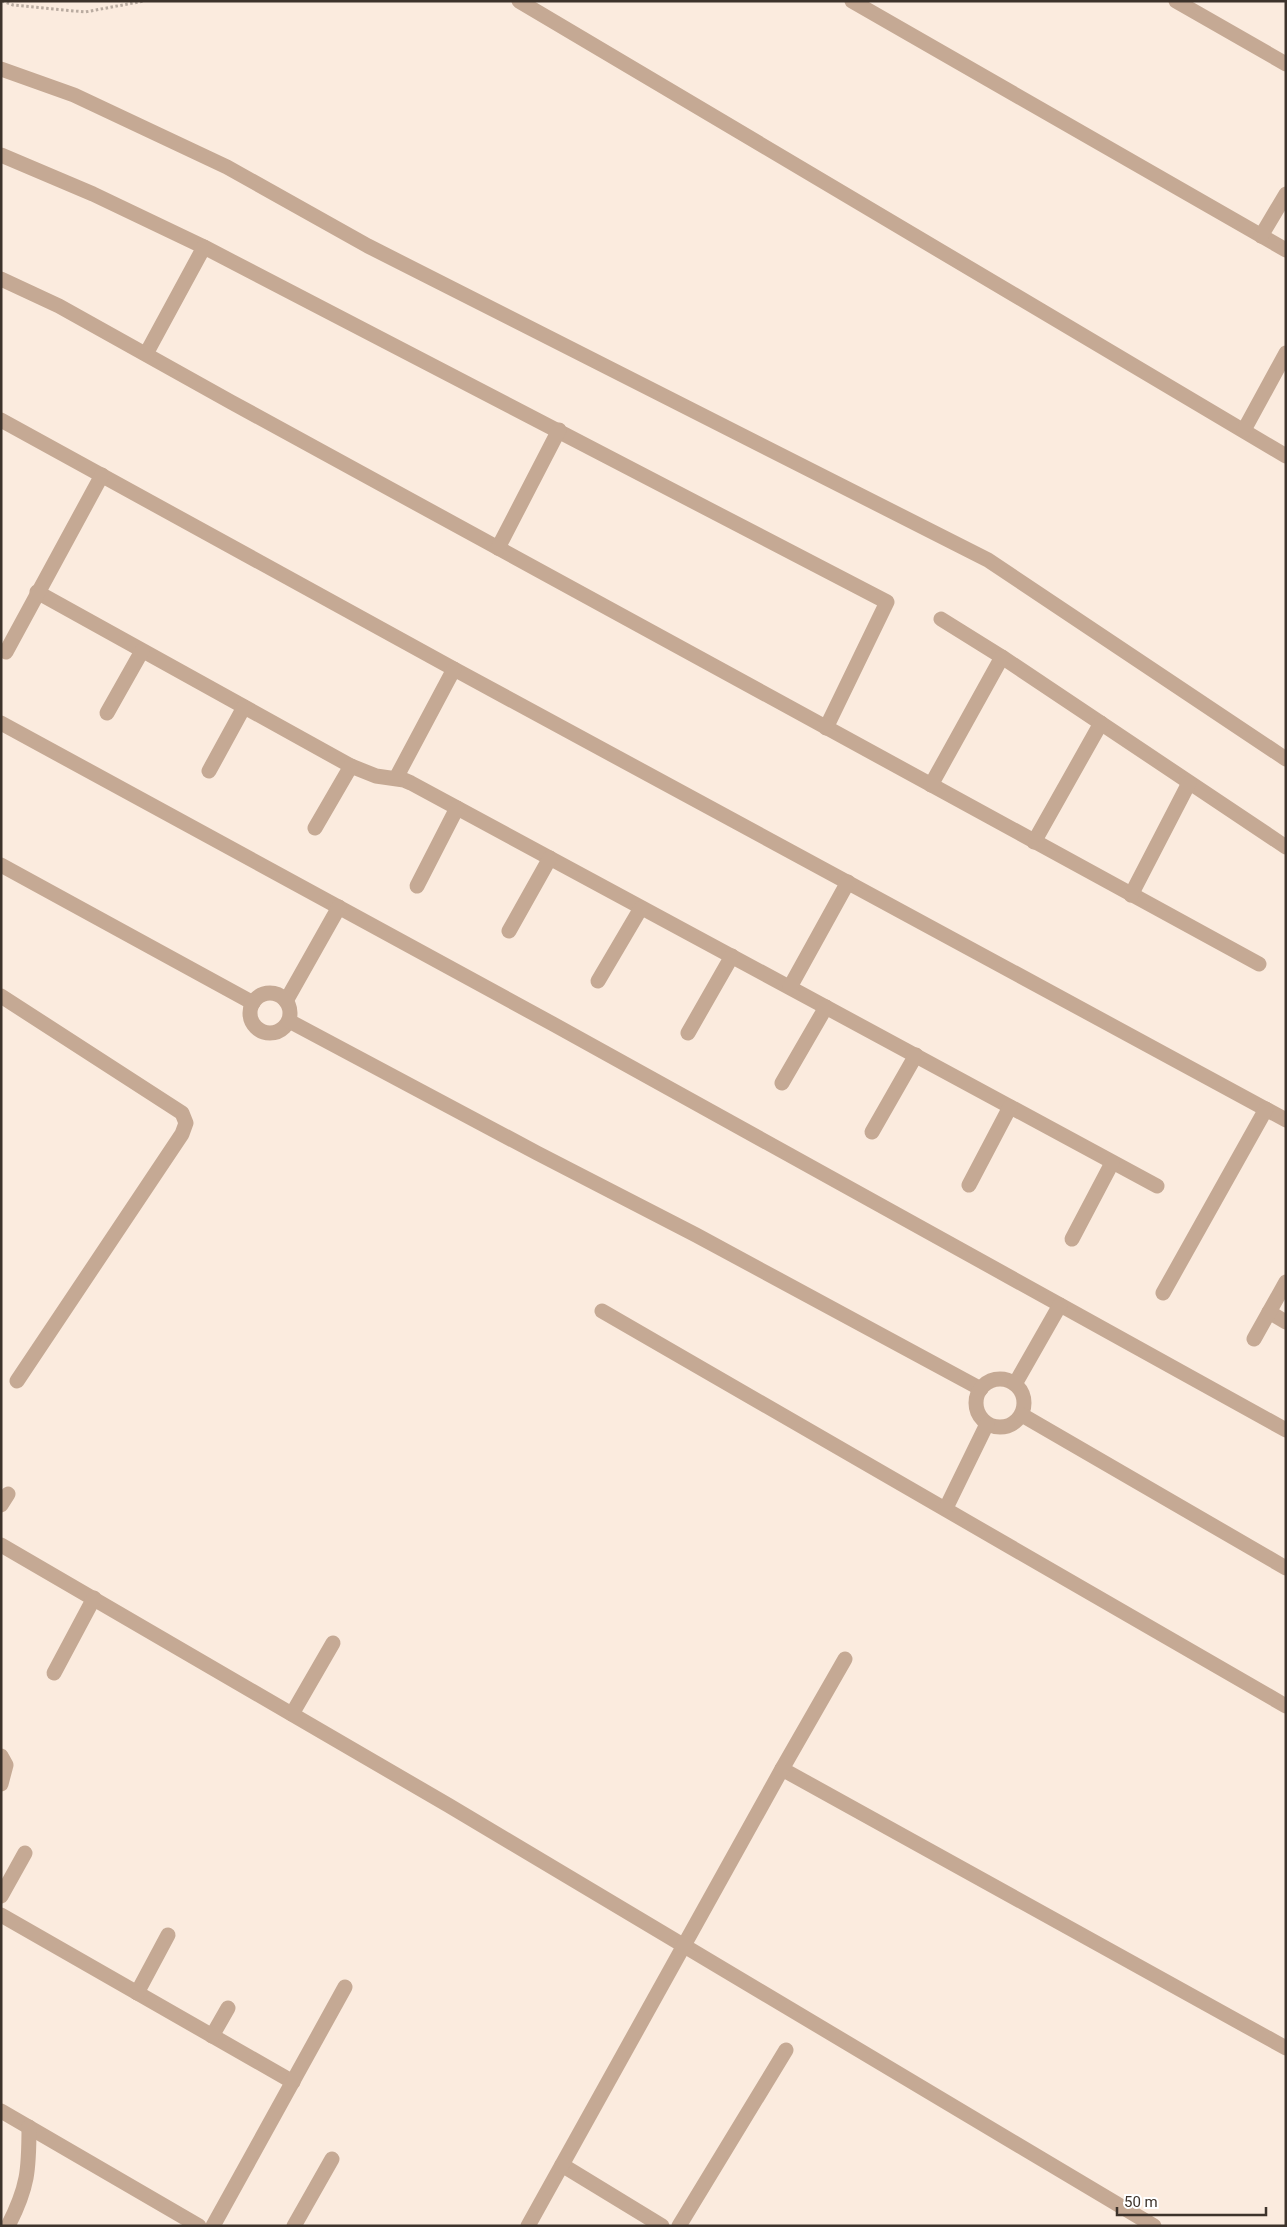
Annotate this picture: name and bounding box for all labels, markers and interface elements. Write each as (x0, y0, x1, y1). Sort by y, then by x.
scale bar (1117, 2184, 1266, 2216)
text: 50 m (1124, 2193, 1158, 2211)

